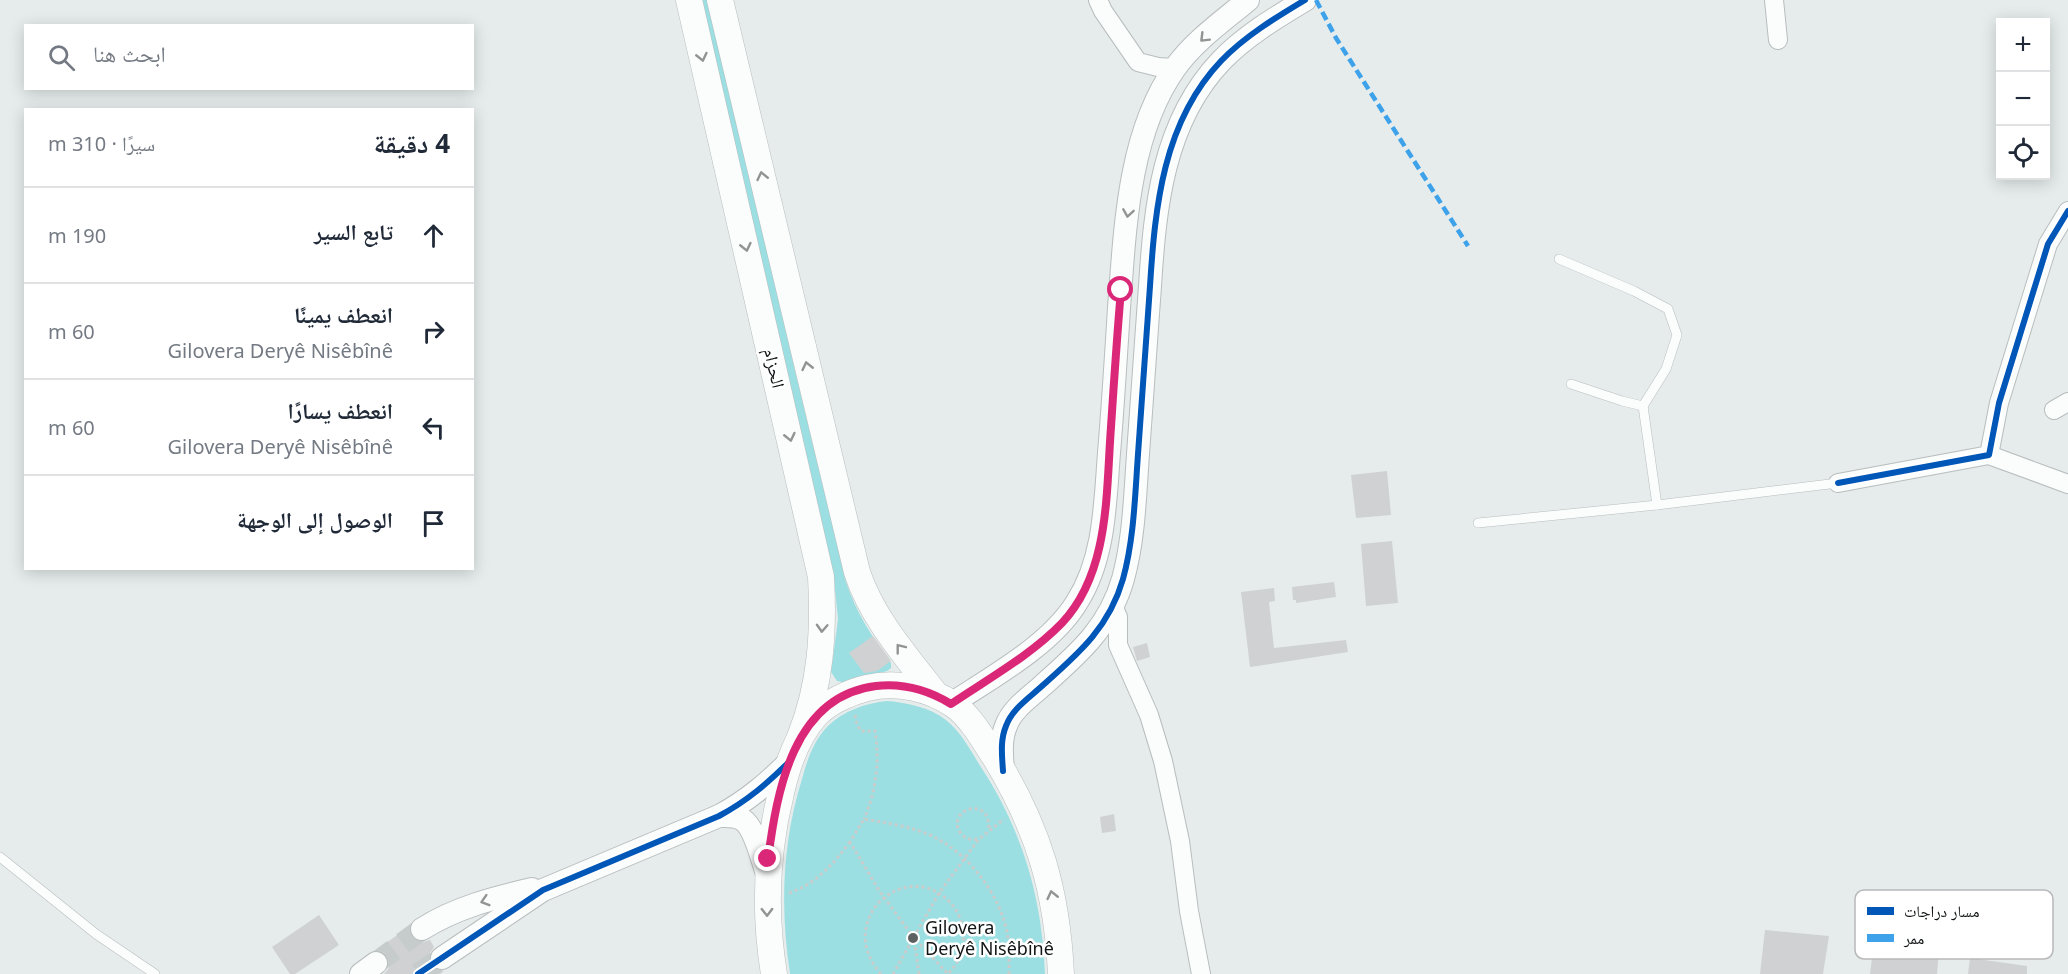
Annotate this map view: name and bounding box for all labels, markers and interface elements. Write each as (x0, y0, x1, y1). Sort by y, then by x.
map controls (1996, 18, 2050, 180)
button: + (1996, 18, 2050, 72)
search box (24, 24, 474, 90)
one-way arrow (1200, 31, 1211, 42)
text: ابحث هنا (93, 38, 166, 68)
icon: search (45, 41, 78, 74)
one-way arrow (695, 52, 708, 62)
button: − (1996, 72, 2050, 126)
text: 4 دقيقة (374, 125, 450, 161)
button: locate (1996, 126, 2050, 180)
text: سيرًا · 310 m (48, 130, 155, 157)
one-way arrow (756, 172, 769, 182)
one-way arrow (1123, 208, 1135, 217)
text: تابع السير (314, 216, 393, 246)
icon: ahead (417, 219, 450, 252)
text: 190 m (48, 222, 106, 249)
one-way arrow (739, 242, 752, 252)
route start (1107, 276, 1133, 302)
text: انعطف يمينًا (294, 299, 393, 329)
icon: right (417, 315, 450, 348)
text: 60 m (48, 318, 95, 345)
text: Gilovera Deryê Nisêbînê (168, 337, 393, 364)
street label: الحزام (758, 345, 791, 390)
one-way arrow (801, 361, 814, 371)
text: انعطف يسارًا (288, 395, 393, 425)
icon: left (417, 411, 450, 444)
text: 60 m (48, 414, 95, 441)
one-way arrow (783, 432, 796, 442)
text: Gilovera Deryê Nisêbînê (168, 433, 393, 460)
text: الوصول إلى الوجهة (237, 504, 393, 534)
icon: arrive (417, 507, 450, 540)
one-way arrow (815, 624, 828, 633)
one-way arrow (896, 644, 907, 655)
route end (754, 845, 780, 871)
one-way arrow (1046, 890, 1059, 900)
legend (1855, 890, 2053, 959)
one-way arrow (480, 894, 491, 906)
text: مسار دراجات (1904, 900, 1979, 922)
one-way arrow (761, 907, 774, 916)
place label: Gilovera Deryê Nisêbînê (925, 915, 1054, 960)
text: ممر (1903, 927, 1924, 949)
marker: Gilovera Deryê Nisêbînê (906, 931, 920, 945)

